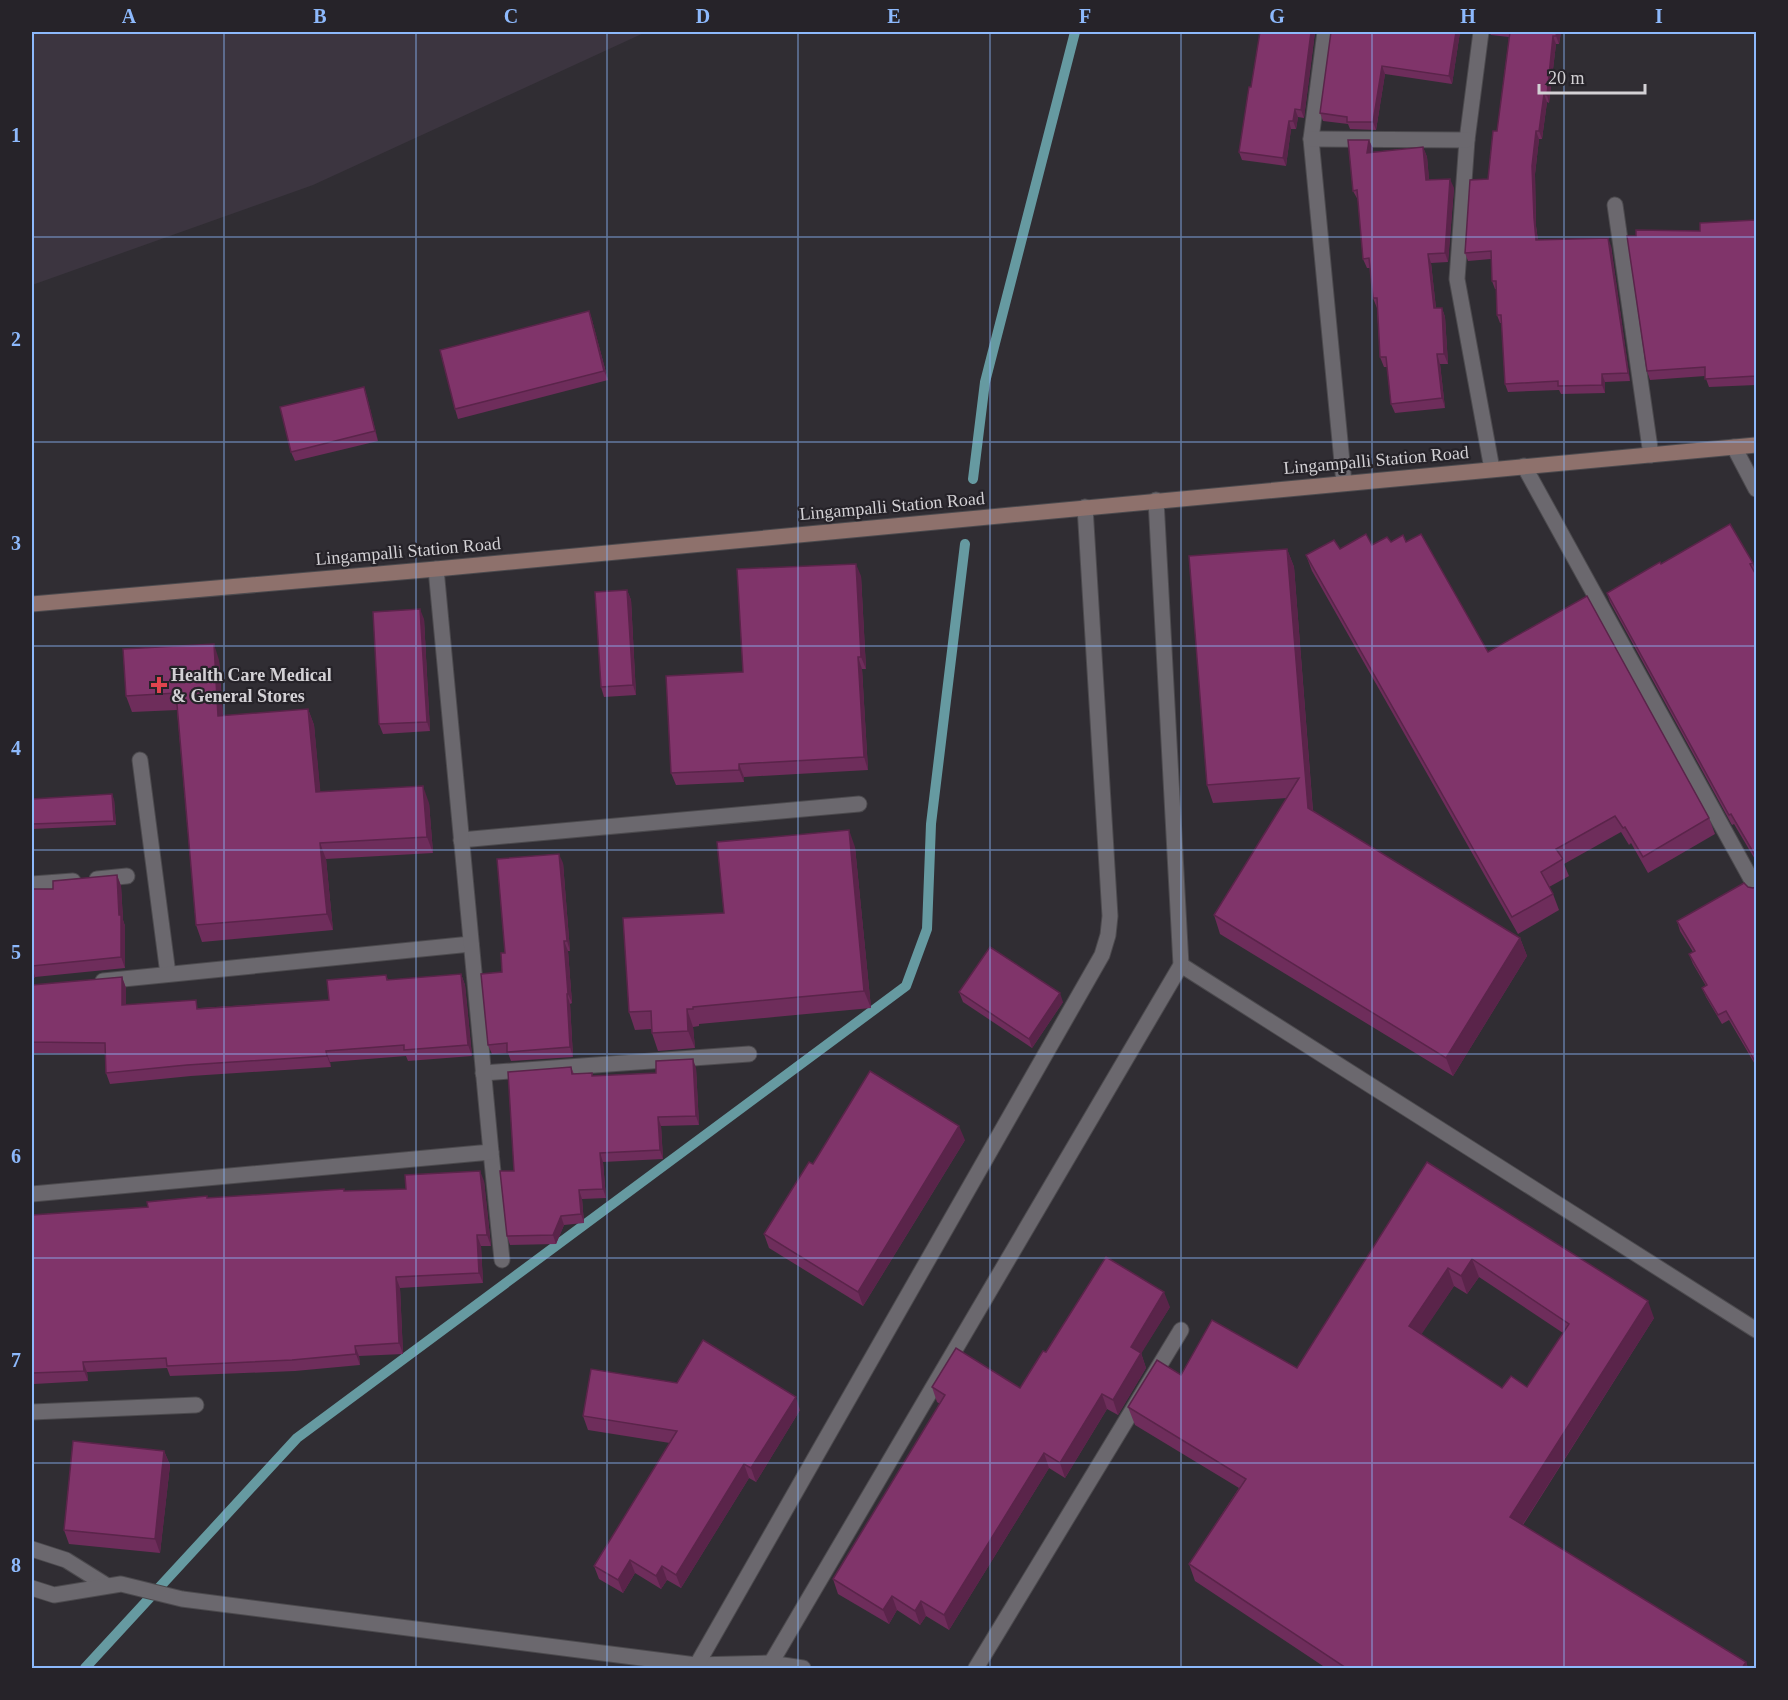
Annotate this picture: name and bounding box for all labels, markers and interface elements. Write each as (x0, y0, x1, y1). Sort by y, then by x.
text: A (122, 5, 137, 27)
text: B (313, 5, 327, 27)
text: C (504, 5, 518, 27)
text: D (696, 5, 710, 27)
text: E (887, 5, 901, 27)
text: F (1079, 5, 1091, 27)
text: G (1269, 5, 1285, 27)
text: H (1460, 5, 1476, 27)
text: I (1655, 5, 1663, 27)
scale bar (1539, 57, 1646, 95)
text: 20 m (1548, 68, 1585, 88)
text: 1 (11, 124, 21, 146)
text: 2 (11, 328, 21, 350)
street label: Lingampalli Station Road (1282, 442, 1470, 478)
street label: Lingampalli Station Road (798, 488, 986, 524)
text: 3 (11, 532, 21, 554)
street label: Lingampalli Station Road (314, 533, 502, 569)
place label: Health Care Medical & General Stores (171, 665, 332, 706)
marker: Health Care Medical & General Stores (152, 678, 166, 692)
text: 4 (11, 737, 21, 759)
text: 5 (11, 941, 21, 963)
text: 6 (11, 1145, 21, 1167)
text: 7 (11, 1349, 21, 1371)
text: 8 (11, 1554, 21, 1576)

